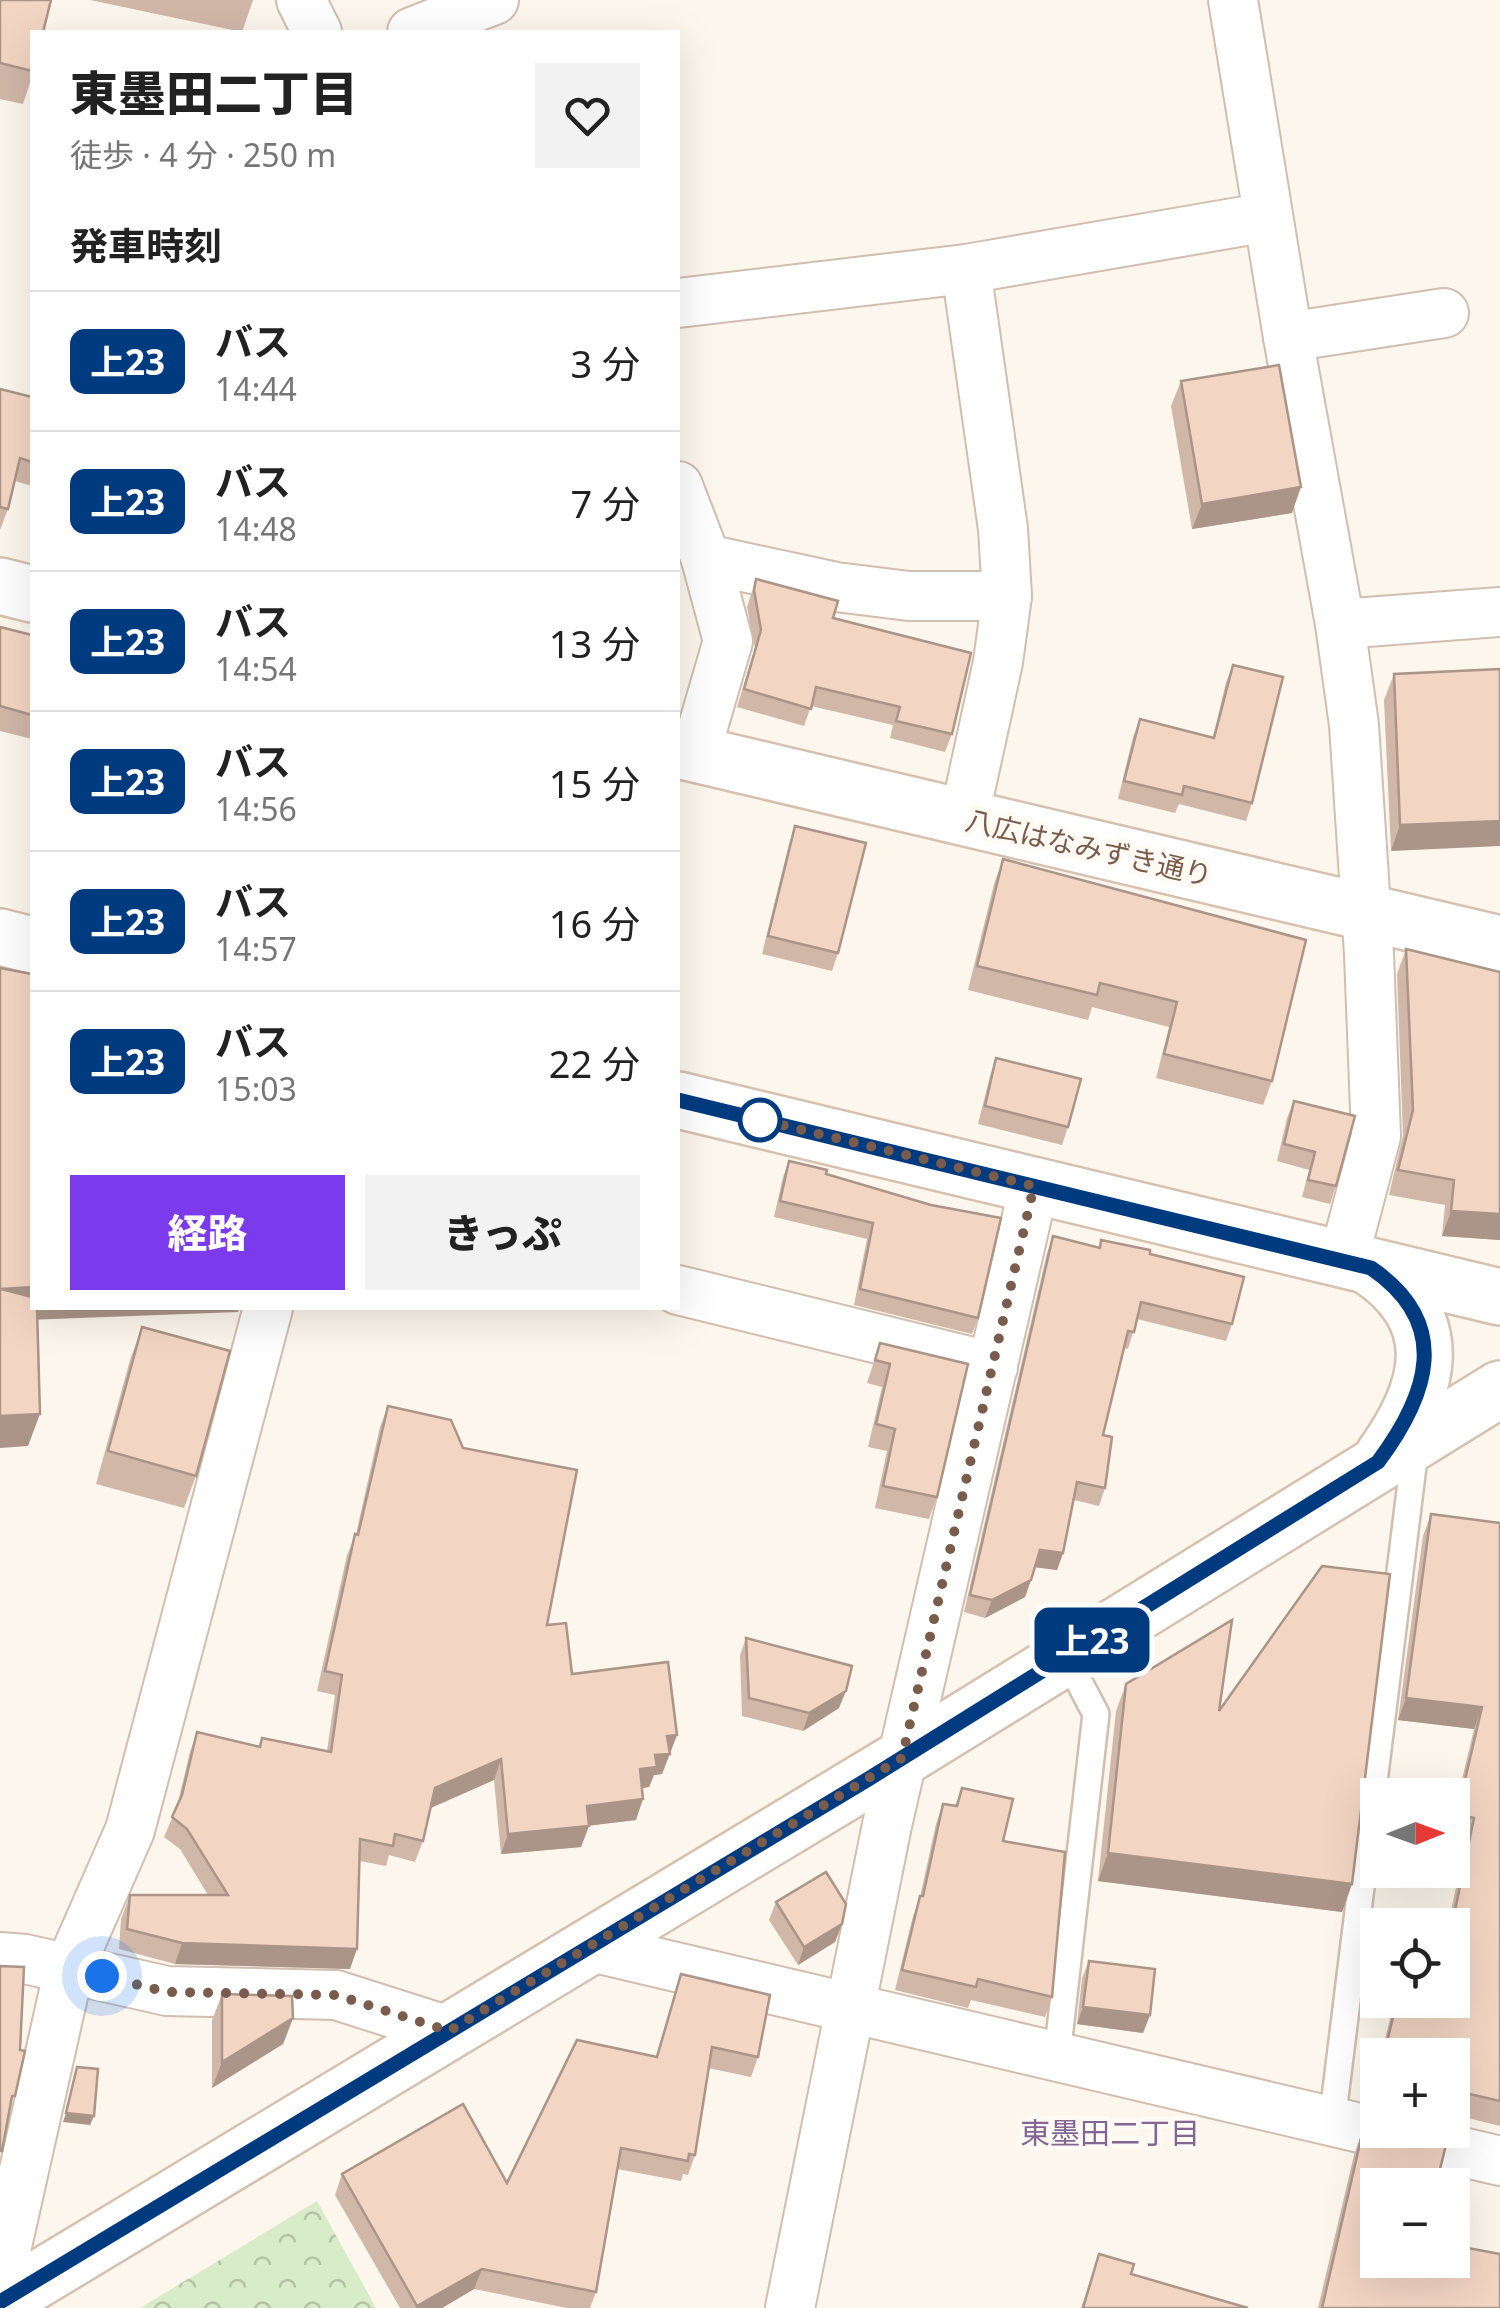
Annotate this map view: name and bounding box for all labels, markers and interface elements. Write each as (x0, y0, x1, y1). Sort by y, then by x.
text: 東墨田二丁目 (70, 60, 358, 125)
button: heart (535, 63, 640, 168)
text: 徒歩 · 4 分 · 250 m (70, 133, 336, 176)
text: 発車時刻 (70, 219, 222, 271)
text: バス (215, 315, 291, 367)
text: 3 分 (570, 337, 640, 389)
text: 上23 (90, 338, 165, 385)
text: 14:44 (215, 367, 297, 410)
text: バス (215, 455, 291, 507)
text: 7 分 (570, 477, 640, 529)
text: 上23 (90, 478, 165, 525)
text: 14:48 (215, 507, 297, 550)
text: バス (215, 595, 291, 647)
text: 13 分 (549, 617, 640, 669)
text: 上23 (90, 618, 165, 665)
text: 14:54 (215, 647, 297, 690)
text: バス (215, 735, 291, 787)
text: 15 分 (549, 757, 640, 809)
text: 上23 (90, 758, 165, 805)
text: 14:56 (215, 787, 297, 830)
street label: 八広はなみずき通り (962, 800, 1216, 894)
text: バス (215, 875, 291, 927)
text: 16 分 (549, 897, 640, 949)
text: 上23 (90, 898, 165, 945)
text: 14:57 (215, 927, 297, 970)
text: バス (215, 1015, 291, 1067)
text: 22 分 (549, 1037, 640, 1089)
text: 上23 (90, 1038, 165, 1085)
text: 15:03 (215, 1067, 297, 1110)
unlabelled marker (739, 1099, 781, 1141)
button: 経路 (70, 1175, 345, 1290)
button: きっぷ (365, 1175, 640, 1290)
line badge: 上23 (1034, 1608, 1150, 1672)
text: 上23 (1054, 1617, 1130, 1664)
north arrow (1360, 1778, 1470, 1888)
map controls (1360, 1778, 1470, 2278)
button: locate (1360, 1908, 1470, 2018)
your location (77, 1951, 127, 2001)
button: + (1360, 2038, 1470, 2148)
district label: 東墨田二丁目 (1020, 2112, 1200, 2153)
button: − (1360, 2168, 1470, 2278)

